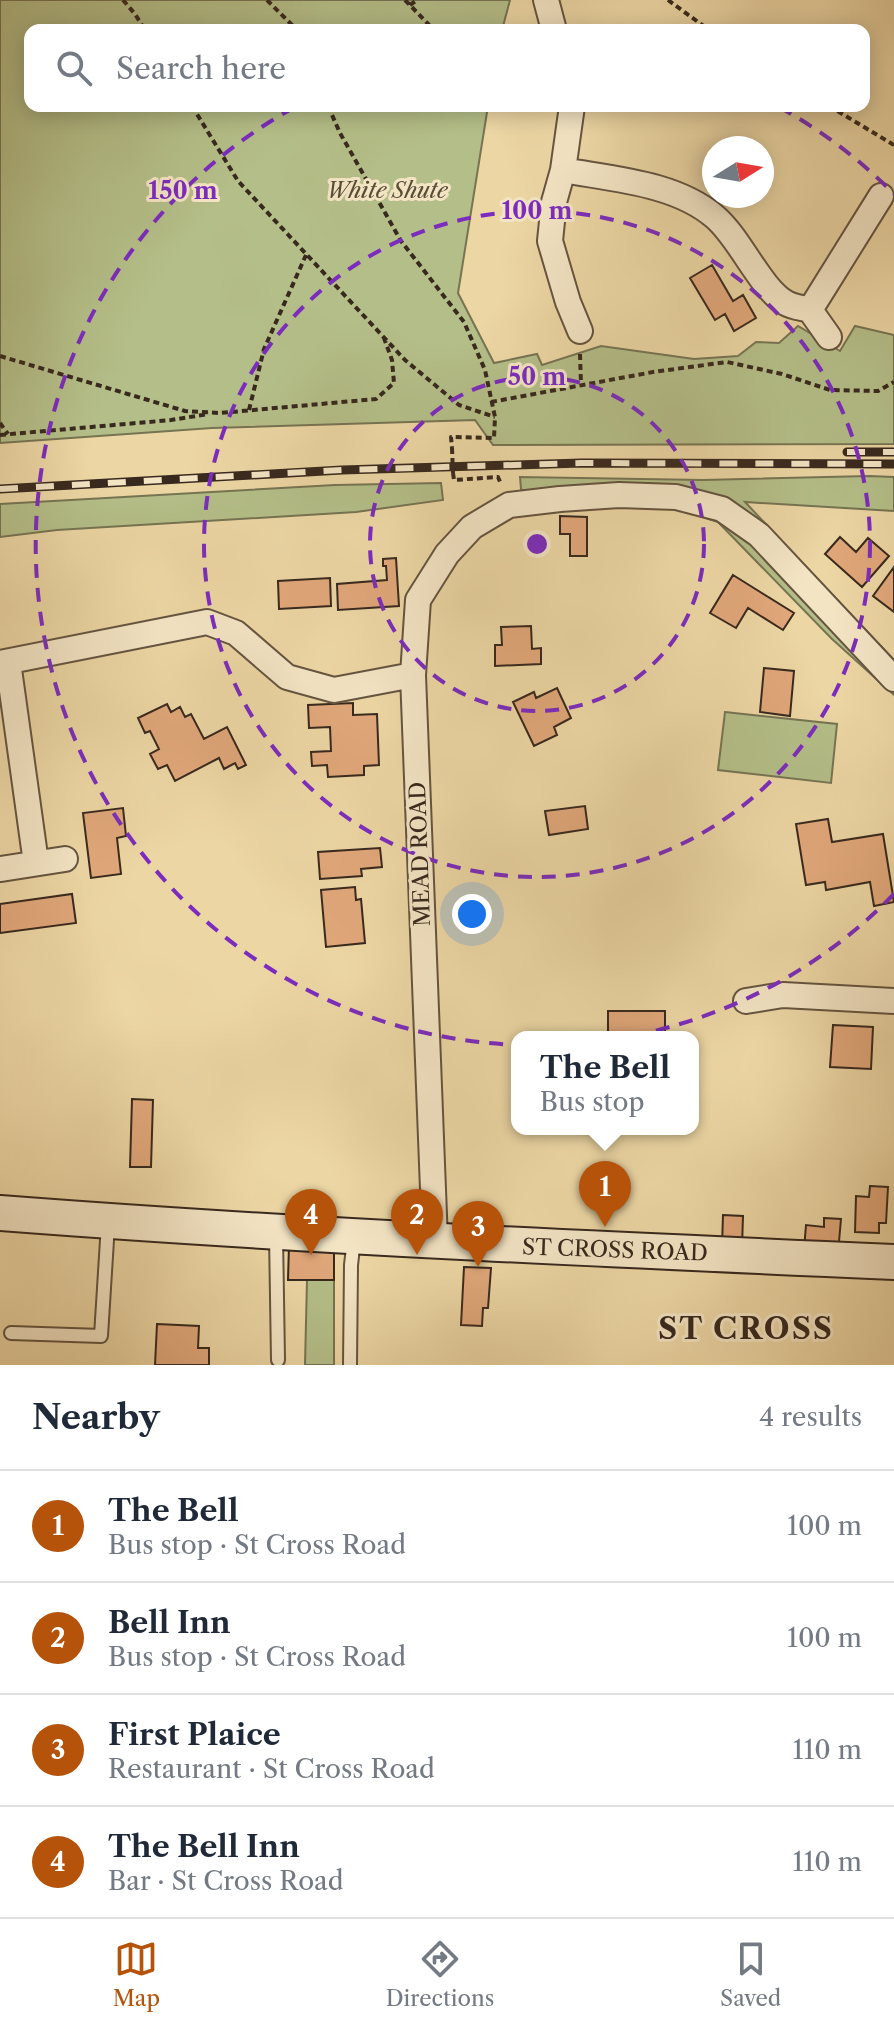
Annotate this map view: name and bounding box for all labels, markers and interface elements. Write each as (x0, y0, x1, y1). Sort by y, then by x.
search box (24, 24, 870, 112)
icon: search (52, 46, 96, 90)
text: Search here (116, 50, 286, 87)
north arrow (702, 136, 774, 208)
text: 150 m (148, 176, 218, 205)
park label: White Shute (326, 177, 449, 204)
text: 100 m (501, 196, 573, 225)
text: 50 m (508, 362, 566, 391)
centre of rings (523, 530, 551, 558)
street label: MEAD ROAD (404, 781, 436, 927)
your location (452, 894, 492, 934)
popup (511, 1031, 699, 1135)
text: The Bell (540, 1049, 670, 1086)
text: Bus stop (540, 1086, 645, 1118)
pin: 1 (579, 1161, 631, 1227)
pin: 4 (285, 1189, 337, 1255)
pin: 2 (391, 1189, 443, 1255)
pin: 3 (452, 1201, 504, 1267)
street label: ST CROSS ROAD (522, 1233, 708, 1267)
district label: ST CROSS (658, 1310, 834, 1347)
text: Nearby (32, 1396, 160, 1438)
text: 4 results (759, 1401, 862, 1433)
text: The Bell (108, 1492, 239, 1529)
text: 1 (52, 1510, 64, 1542)
text: 100 m (787, 1510, 862, 1542)
text: Bus stop · St Cross Road (108, 1529, 406, 1561)
text: Bell Inn (108, 1604, 231, 1641)
text: 2 (50, 1622, 66, 1654)
text: 100 m (787, 1622, 862, 1654)
text: Bus stop · St Cross Road (108, 1641, 406, 1673)
text: First Plaice (108, 1716, 281, 1753)
text: 3 (51, 1734, 65, 1766)
text: 110 m (793, 1734, 862, 1766)
text: Restaurant · St Cross Road (108, 1753, 435, 1785)
text: The Bell Inn (108, 1828, 300, 1865)
text: 4 (50, 1846, 66, 1878)
text: 110 m (793, 1846, 862, 1878)
text: Bar · St Cross Road (108, 1865, 344, 1897)
tab: Map (113, 1937, 160, 2012)
tab: Directions (386, 1937, 494, 2012)
tab: Saved (720, 1937, 781, 2012)

